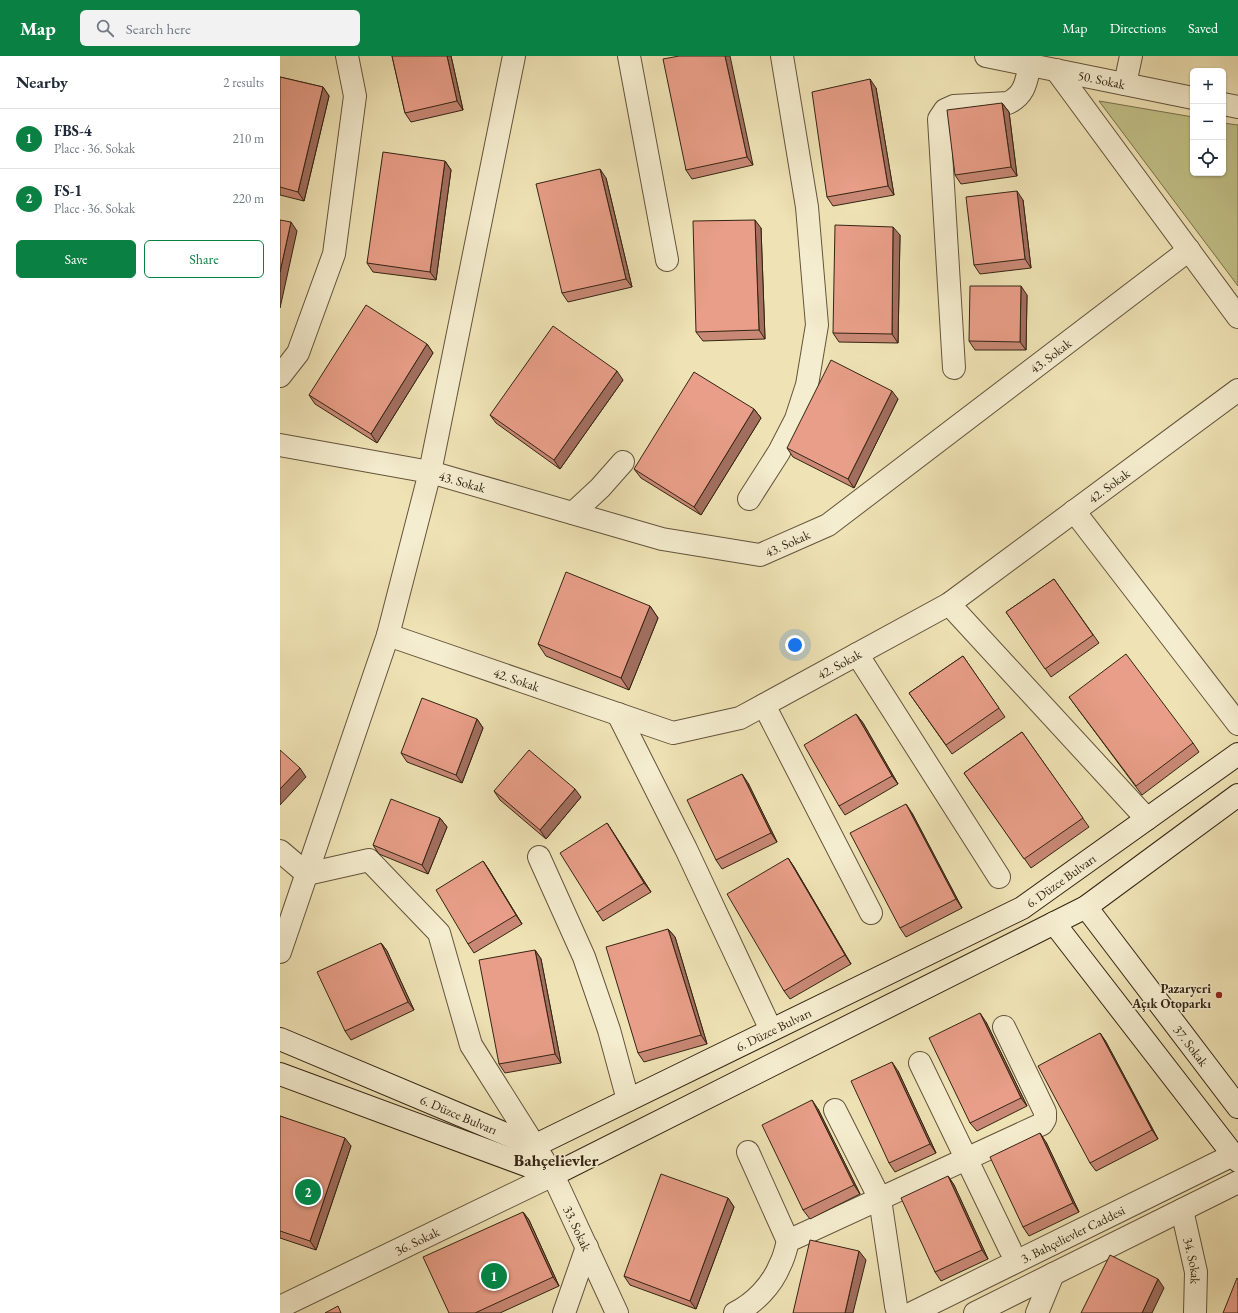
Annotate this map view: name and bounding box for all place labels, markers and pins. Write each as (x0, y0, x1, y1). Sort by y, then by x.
place label: Pazaryeri Açık Otoparkı (1131, 980, 1211, 1012)
marker: Pazaryeri Açık Otoparkı (1214, 990, 1224, 1000)
pin: 2 (295, 1177, 321, 1207)
pin: 1 (481, 1261, 507, 1291)

